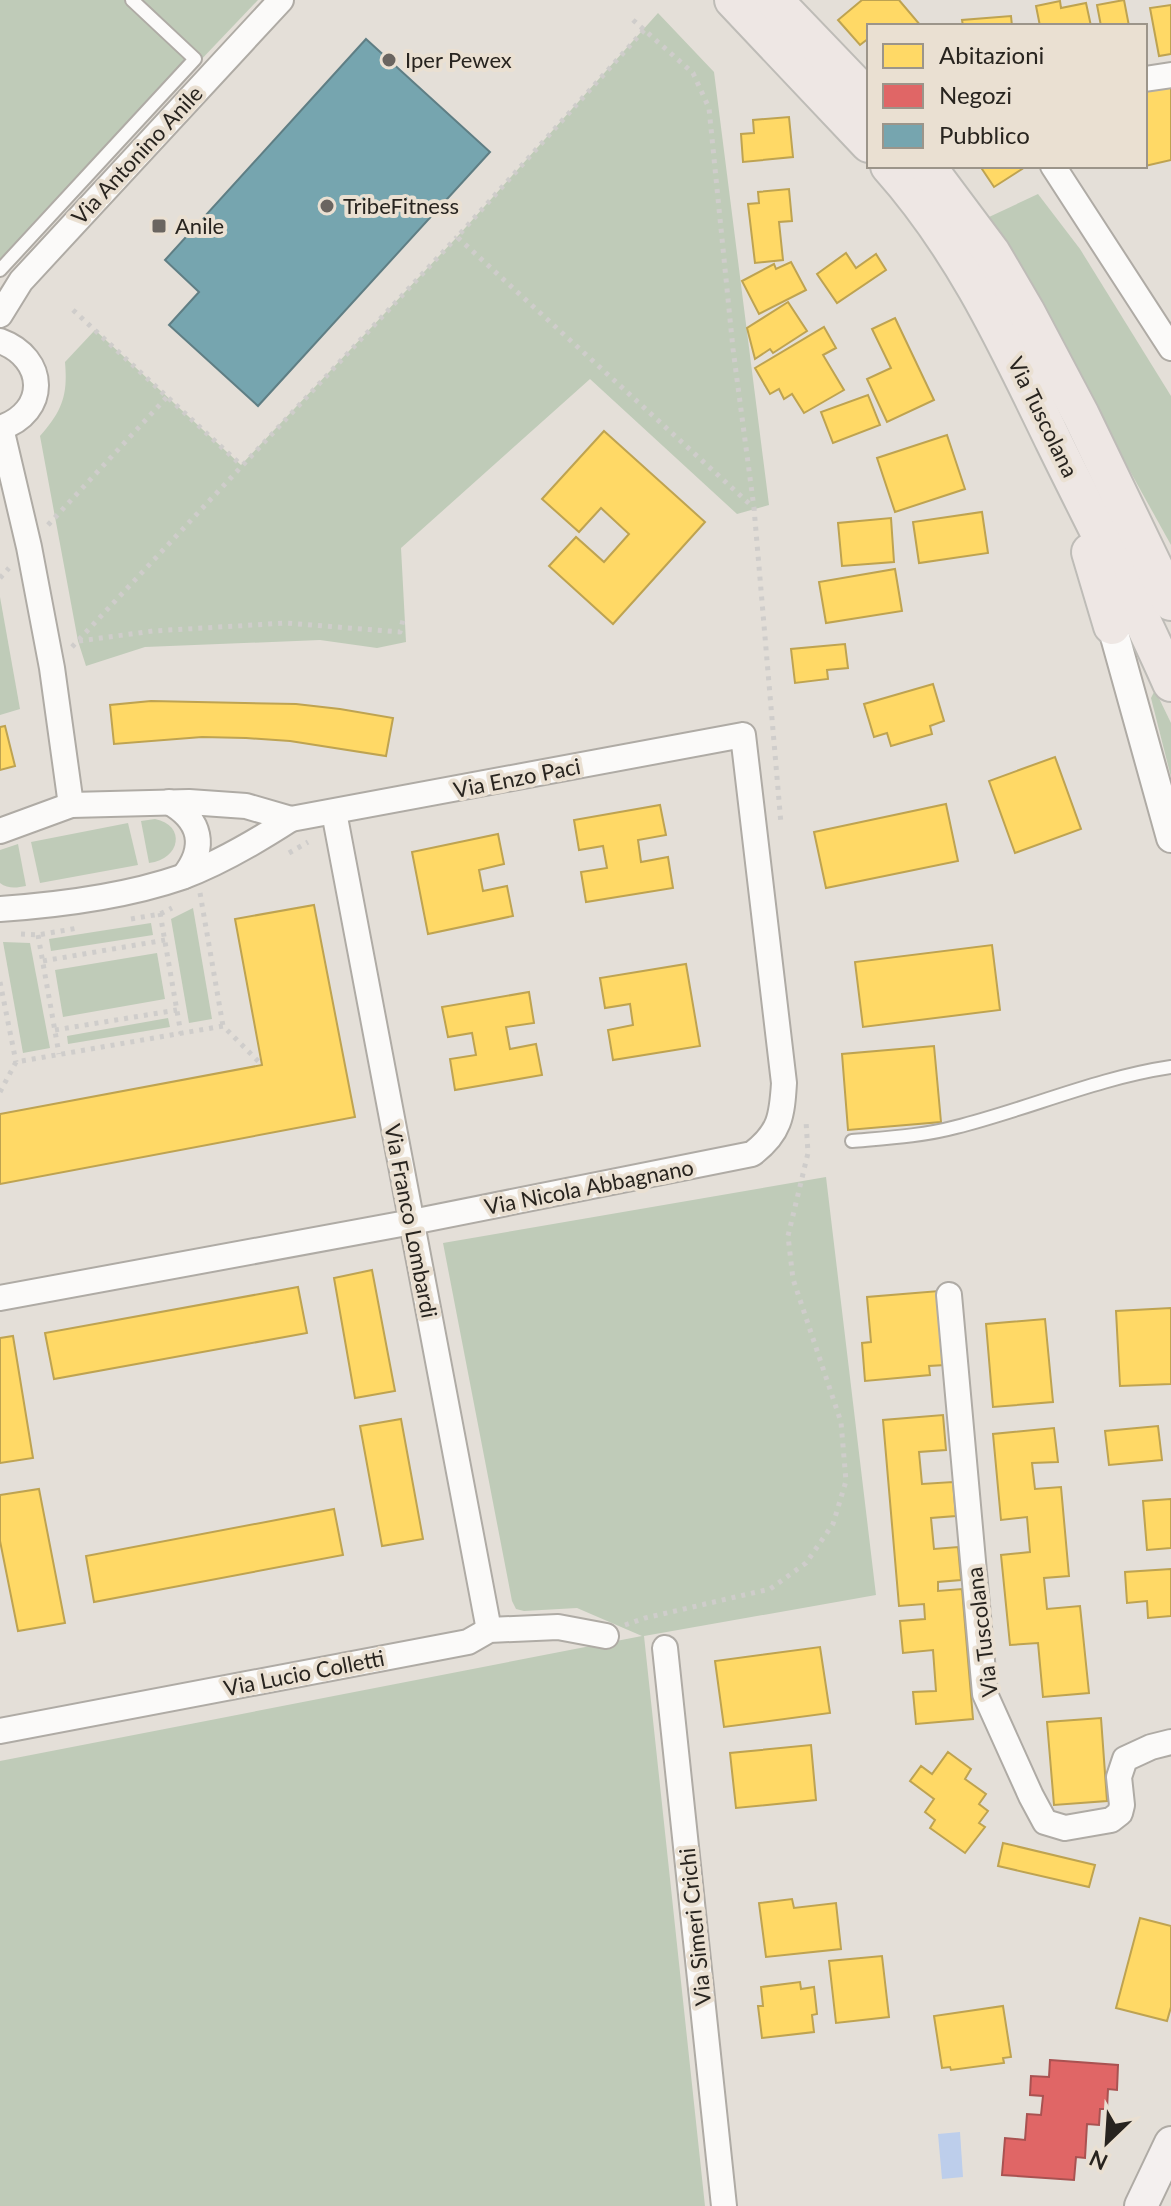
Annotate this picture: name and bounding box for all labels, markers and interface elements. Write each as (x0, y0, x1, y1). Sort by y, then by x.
legend (867, 24, 1147, 168)
text: Abitazioni (939, 40, 1044, 69)
place label: Iper Pewex (405, 46, 512, 73)
marker: Iper Pewex (380, 51, 398, 69)
street label: Via Antonino Anile (66, 80, 208, 230)
text: Negozi (939, 80, 1012, 109)
text: Pubblico (939, 120, 1030, 149)
place label: TribeFitness (343, 192, 459, 219)
marker: TribeFitness (318, 197, 336, 215)
place label: Anile (175, 213, 224, 239)
marker: Anile (150, 217, 168, 235)
street label: Via Tuscolana (1003, 352, 1084, 481)
street label: Via Enzo Paci (451, 752, 583, 803)
street label: Via Franco Lombardi (379, 1122, 444, 1320)
street label: Via Nicola Abbagnano (482, 1153, 696, 1220)
street label: Via Tuscolana (960, 1566, 1003, 1699)
street label: Via Lucio Colletti (221, 1644, 386, 1701)
street label: Via Simeri Crichi (673, 1847, 716, 2007)
north arrow (1067, 2102, 1147, 2182)
text: N (1085, 2145, 1112, 2176)

